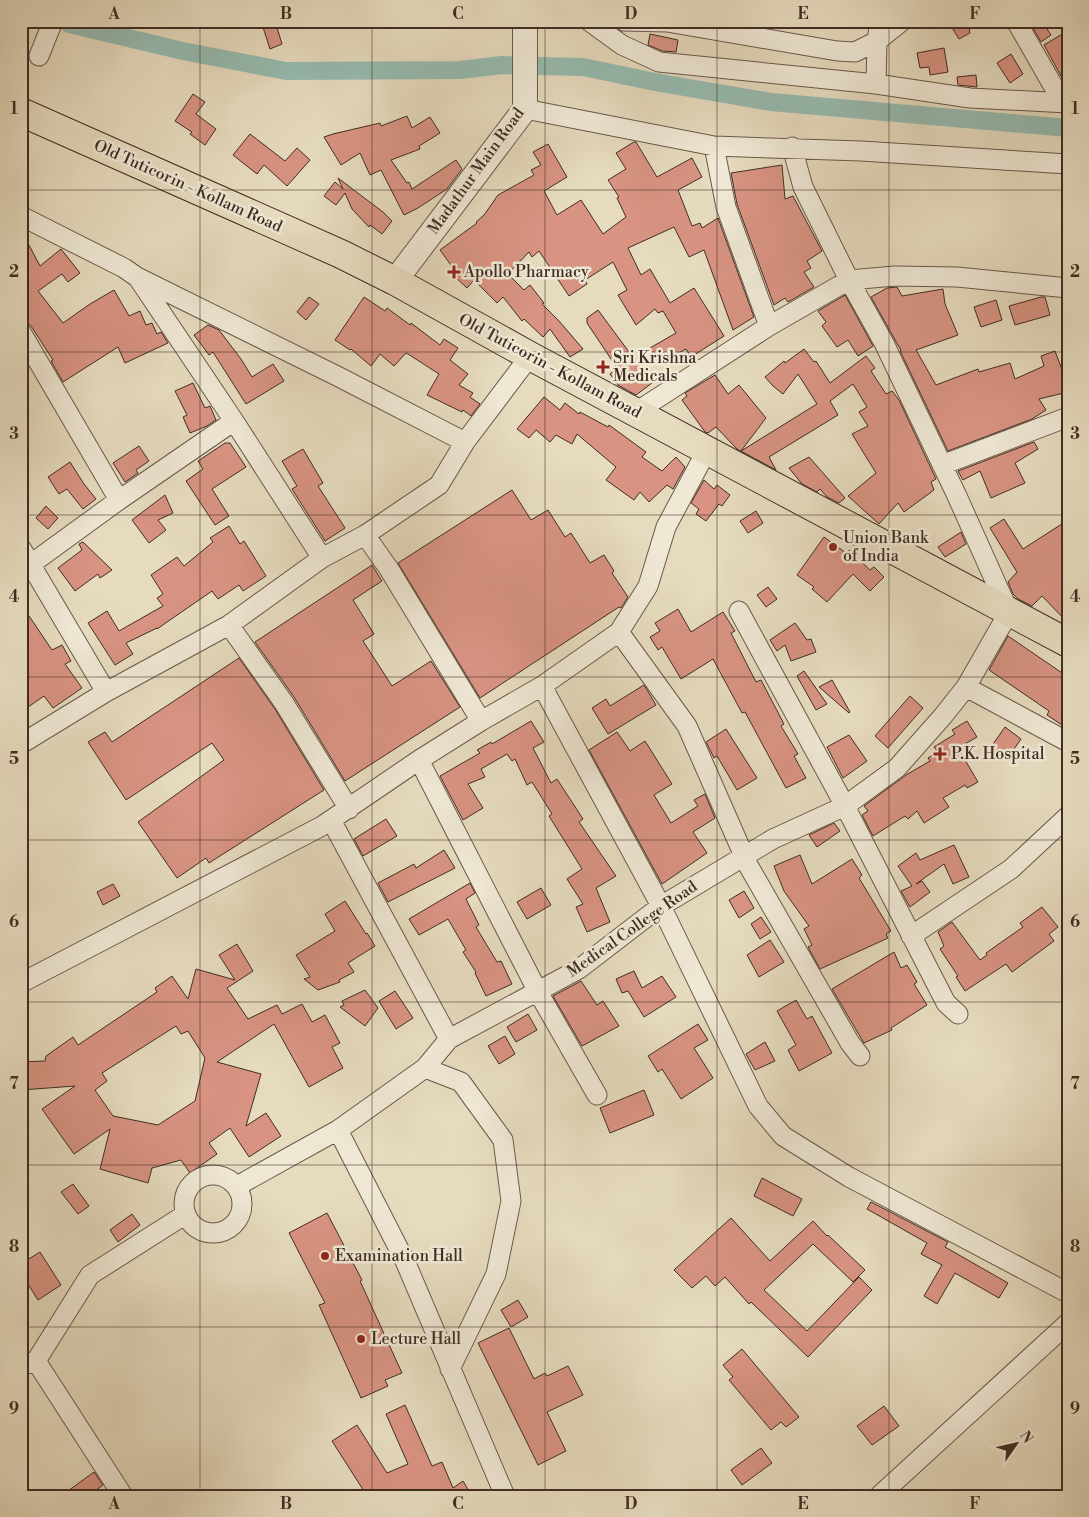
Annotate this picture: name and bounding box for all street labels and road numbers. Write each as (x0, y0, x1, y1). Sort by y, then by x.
street label: Madathur Main Road (423, 104, 529, 238)
street label: Old Tuticorin - Kollam Road (91, 135, 285, 237)
street label: Old Tuticorin - Kollam Road (455, 309, 645, 423)
street label: Medical College Road (563, 876, 701, 982)

